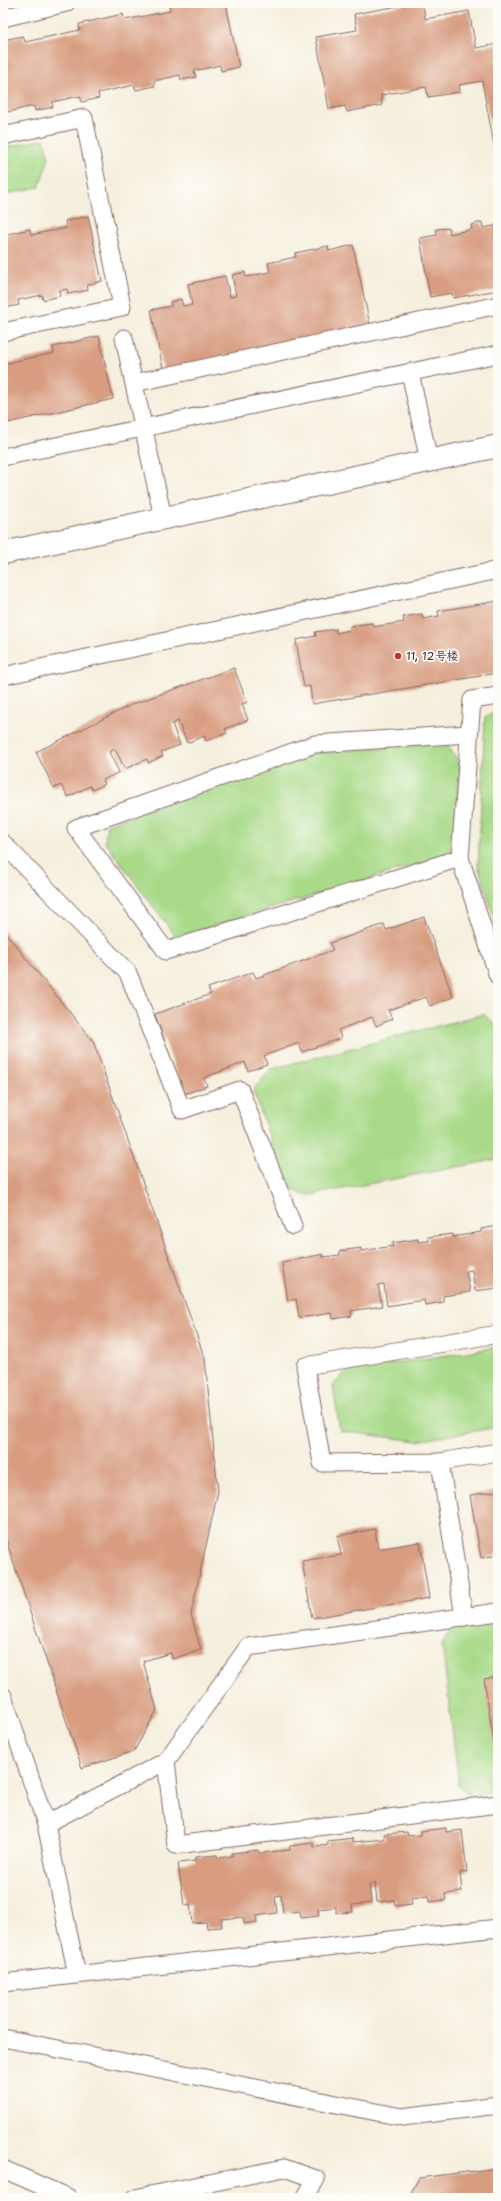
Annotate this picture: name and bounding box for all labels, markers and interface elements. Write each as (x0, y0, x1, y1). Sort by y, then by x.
place label: 11, 12号楼 (406, 648, 459, 664)
marker: 11, 12号楼 (393, 651, 403, 661)

